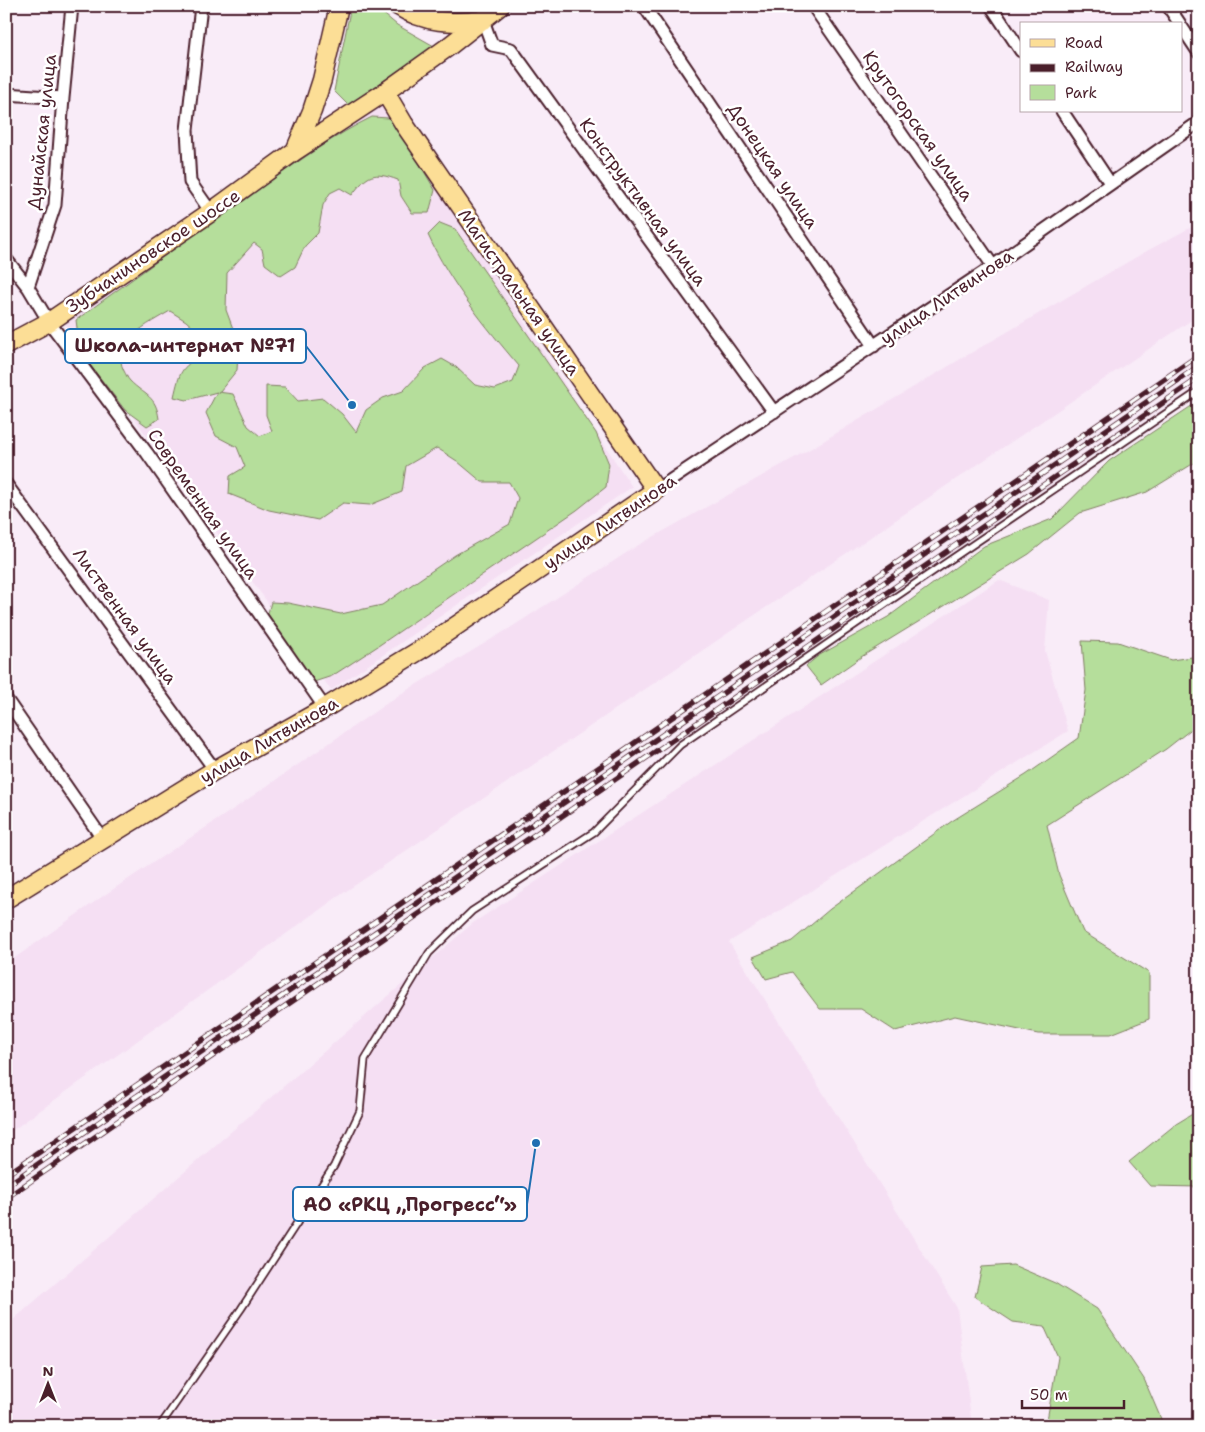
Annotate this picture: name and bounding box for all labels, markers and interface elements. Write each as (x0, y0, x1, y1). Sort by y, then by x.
legend (1020, 22, 1182, 112)
text: Road (1065, 33, 1103, 53)
street label: Крутогорская улица (857, 46, 979, 206)
street label: Дунайская улица (22, 53, 62, 211)
text: Railway (1065, 57, 1123, 77)
text: Park (1065, 83, 1097, 103)
street label: Донецкая улица (722, 99, 824, 233)
street label: Конструктивная улица (574, 113, 712, 291)
street label: Зубчаниновское шоссе (61, 184, 245, 318)
street label: Магистральная улица (452, 204, 586, 380)
street label: улица Литвинова (876, 244, 1018, 350)
callout: Школа-интернат №71 (65, 329, 306, 363)
text: Школа-интернат №71 (75, 333, 295, 358)
street label: Современная улица (142, 424, 264, 584)
street label: улица Литвинова (539, 469, 681, 575)
street label: Лиственная улица (67, 543, 183, 689)
street label: улица Литвинова (196, 691, 342, 789)
callout: АО «РКЦ „Прогресс“» (293, 1187, 527, 1221)
text: АО «РКЦ „Прогресс“» (303, 1192, 517, 1217)
north arrow (22, 1360, 72, 1410)
text: N (42, 1362, 54, 1380)
scale bar (1022, 1377, 1125, 1409)
text: 50 m (1030, 1385, 1068, 1405)

